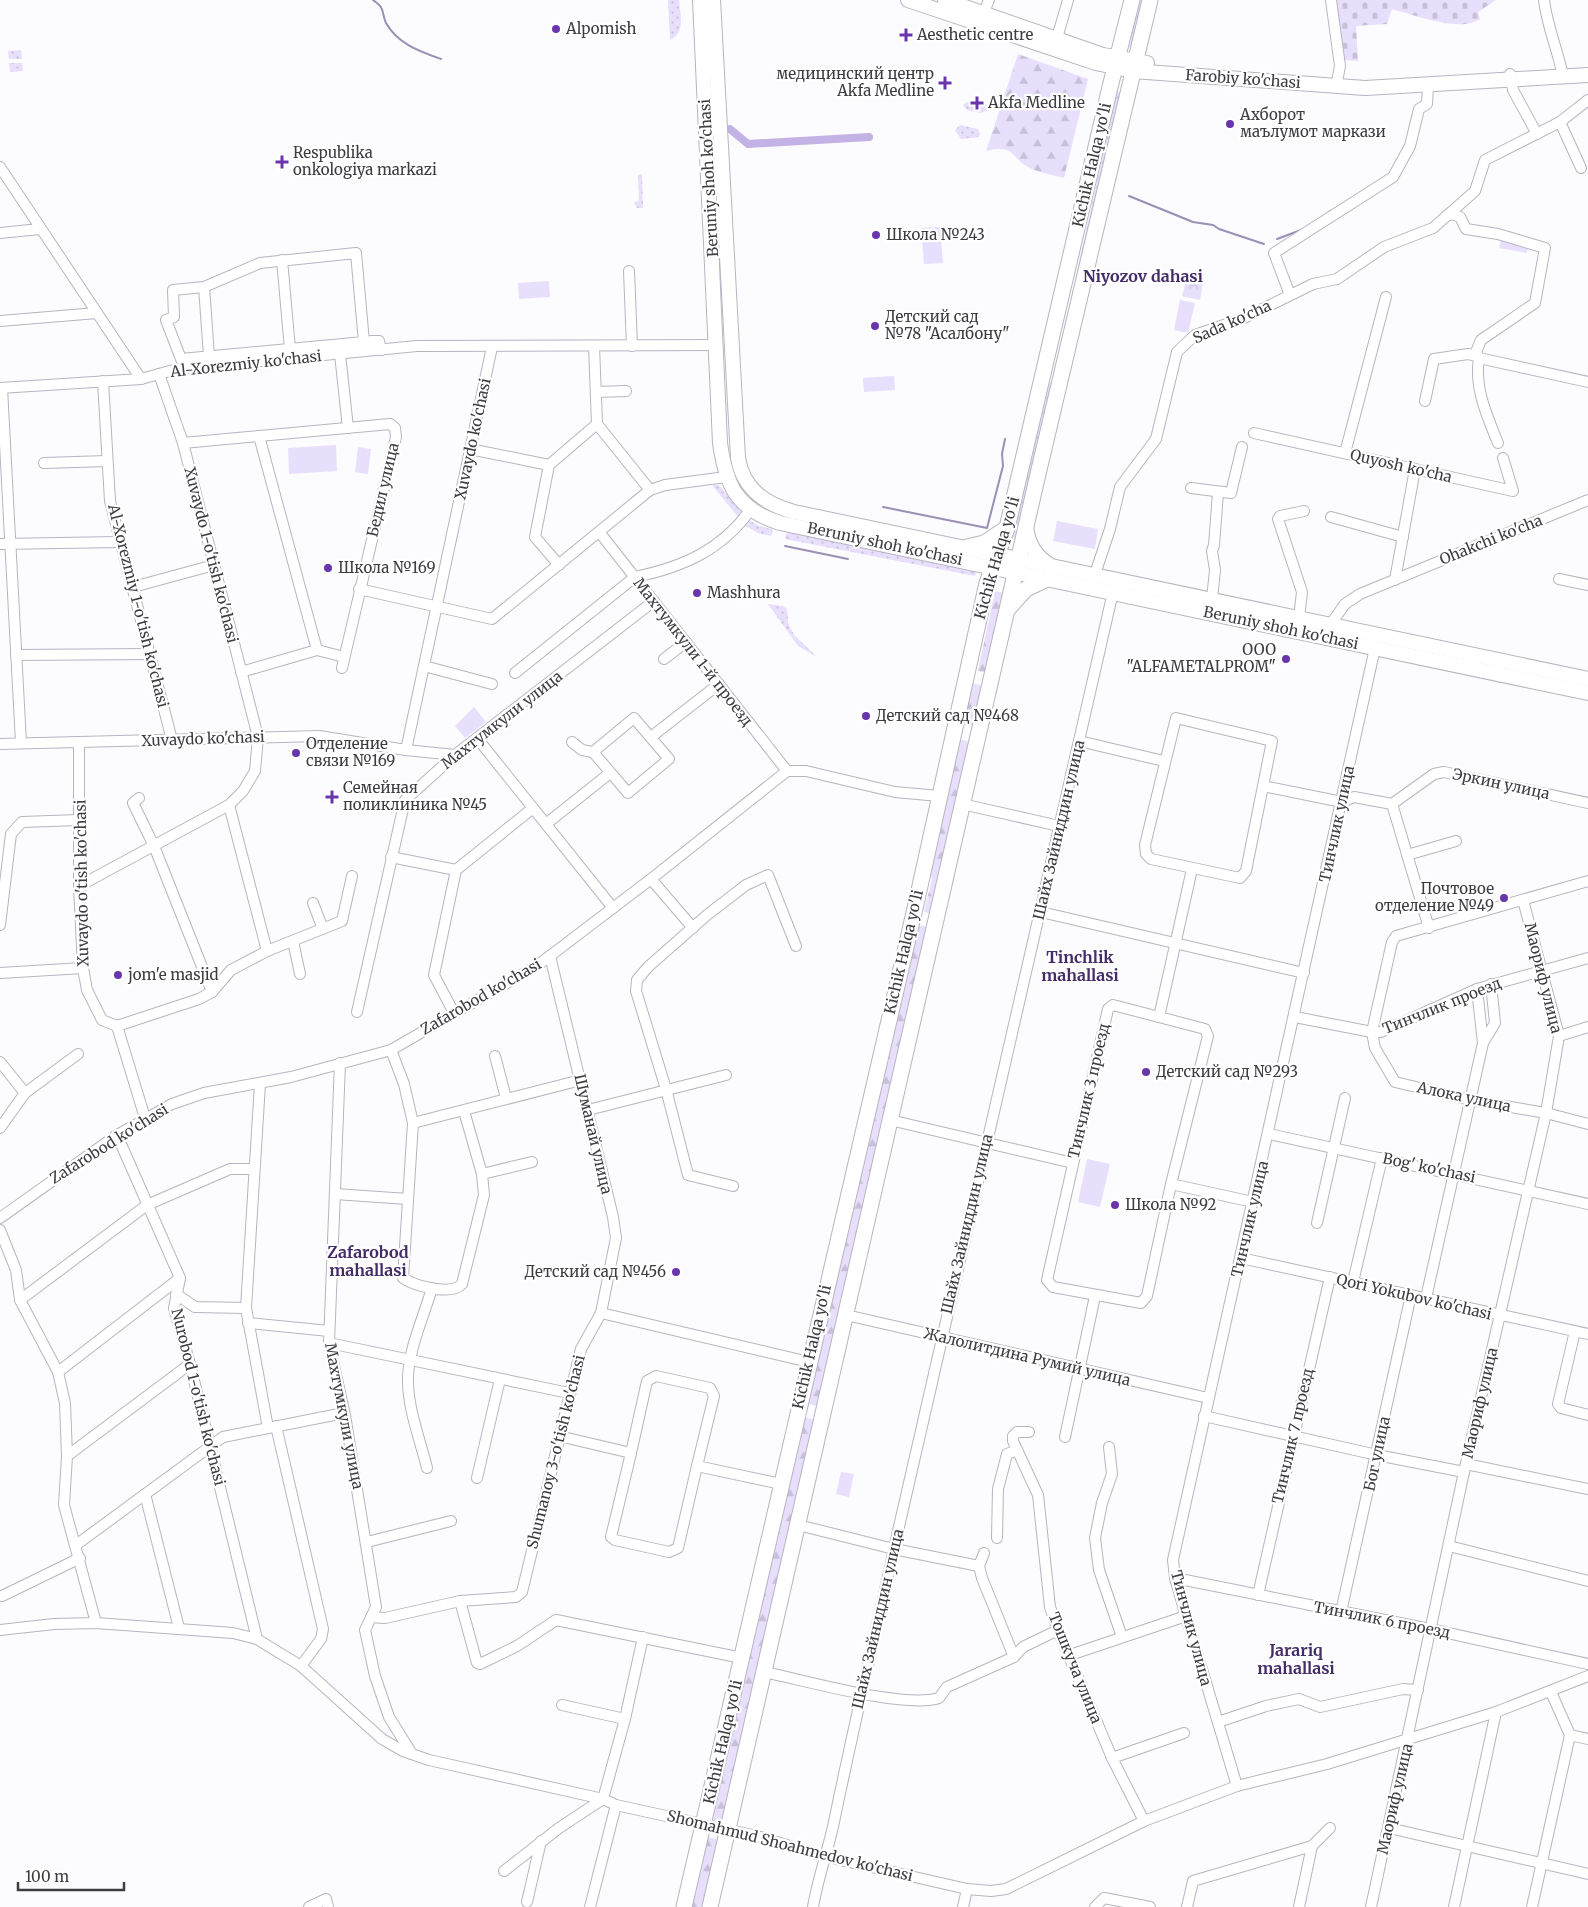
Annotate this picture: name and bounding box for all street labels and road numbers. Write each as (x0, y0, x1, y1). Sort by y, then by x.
street label: Farobiy ko'chasi (1185, 65, 1301, 92)
street label: Beruniy shoh ko'chasi (695, 98, 722, 258)
street label: Kichik Halqa yo'li (1068, 101, 1115, 229)
street label: Sada ko'cha (1190, 296, 1274, 347)
street label: Al-Xorezmiy ko'chasi (168, 346, 323, 381)
street label: Xuvaydo ko'chasi (450, 376, 495, 501)
street label: Бедил улица (362, 441, 403, 539)
street label: Quyosh ko'cha (1348, 445, 1454, 486)
street label: Xuvaydo 1-o'tish ko'chasi (180, 465, 243, 645)
street label: Kichik Halqa yo'li (970, 494, 1023, 621)
street label: Al-Xorezmiy 1-o'tish ko'chasi (104, 501, 173, 710)
street label: Ohakchi ko'cha (1437, 510, 1545, 569)
street label: Beruniy shoh ko'chasi (806, 518, 965, 569)
street label: Махтумкули 1-й проезд (630, 574, 757, 730)
street label: Beruniy shoh ko'chasi (1202, 602, 1361, 653)
street label: Махтумкули улица (437, 666, 566, 773)
street label: Xuvaydo ko'chasi (141, 727, 265, 750)
street label: Шайх Зайниддин улица (1029, 738, 1089, 922)
street label: Тинчлик улица (1315, 764, 1358, 884)
street label: Эркин улица (1451, 764, 1551, 803)
street label: Xuvaydo o'tish ko'chasi (71, 799, 92, 967)
street label: Kichik Halqa yo'li (880, 888, 927, 1016)
street label: Маориф улица (1521, 921, 1566, 1035)
street label: Zafarobod ko'chasi (417, 954, 545, 1039)
street label: Тинчлик проезд (1380, 973, 1504, 1038)
street label: Тинчлик 3 проезд (1064, 1021, 1113, 1160)
street label: Шуманай улица (570, 1072, 617, 1196)
street label: Алока улица (1414, 1077, 1513, 1116)
street label: Zafarobod ko'chasi (46, 1099, 172, 1188)
street label: Шайх Зайниддин улица (937, 1132, 997, 1316)
street label: Bog' ko'chasi (1381, 1148, 1477, 1187)
street label: Тинчлик улица (1227, 1159, 1272, 1279)
street label: Qori Yokubov ko'chasi (1335, 1269, 1494, 1324)
street label: Kichik Halqa yo'li (788, 1283, 835, 1411)
street label: Nurobod 1-o'tish ko'chasi (167, 1306, 230, 1488)
street label: Жалолитдина Румий улица (922, 1323, 1132, 1390)
street label: Махтумкули улица (321, 1341, 368, 1491)
street label: Маориф улица (1458, 1346, 1502, 1460)
street label: Shumanoy 3-o'tish ko'chasi (522, 1353, 589, 1551)
street label: Тинчлик 7 проезд (1268, 1366, 1317, 1505)
street label: Бог улица (1359, 1415, 1394, 1493)
street label: Шайх Зайниддин улица (848, 1527, 908, 1711)
street label: Тинчлик улица (1167, 1568, 1216, 1688)
street label: Тинчлик 6 проезд (1312, 1597, 1452, 1642)
street label: Тошкуча улица (1044, 1609, 1106, 1726)
street label: Kichik Halqa yo'li (699, 1678, 746, 1806)
street label: Маориф улица (1373, 1742, 1417, 1856)
street label: Shomahmud Shoahmedov ko'chasi (665, 1806, 915, 1885)

